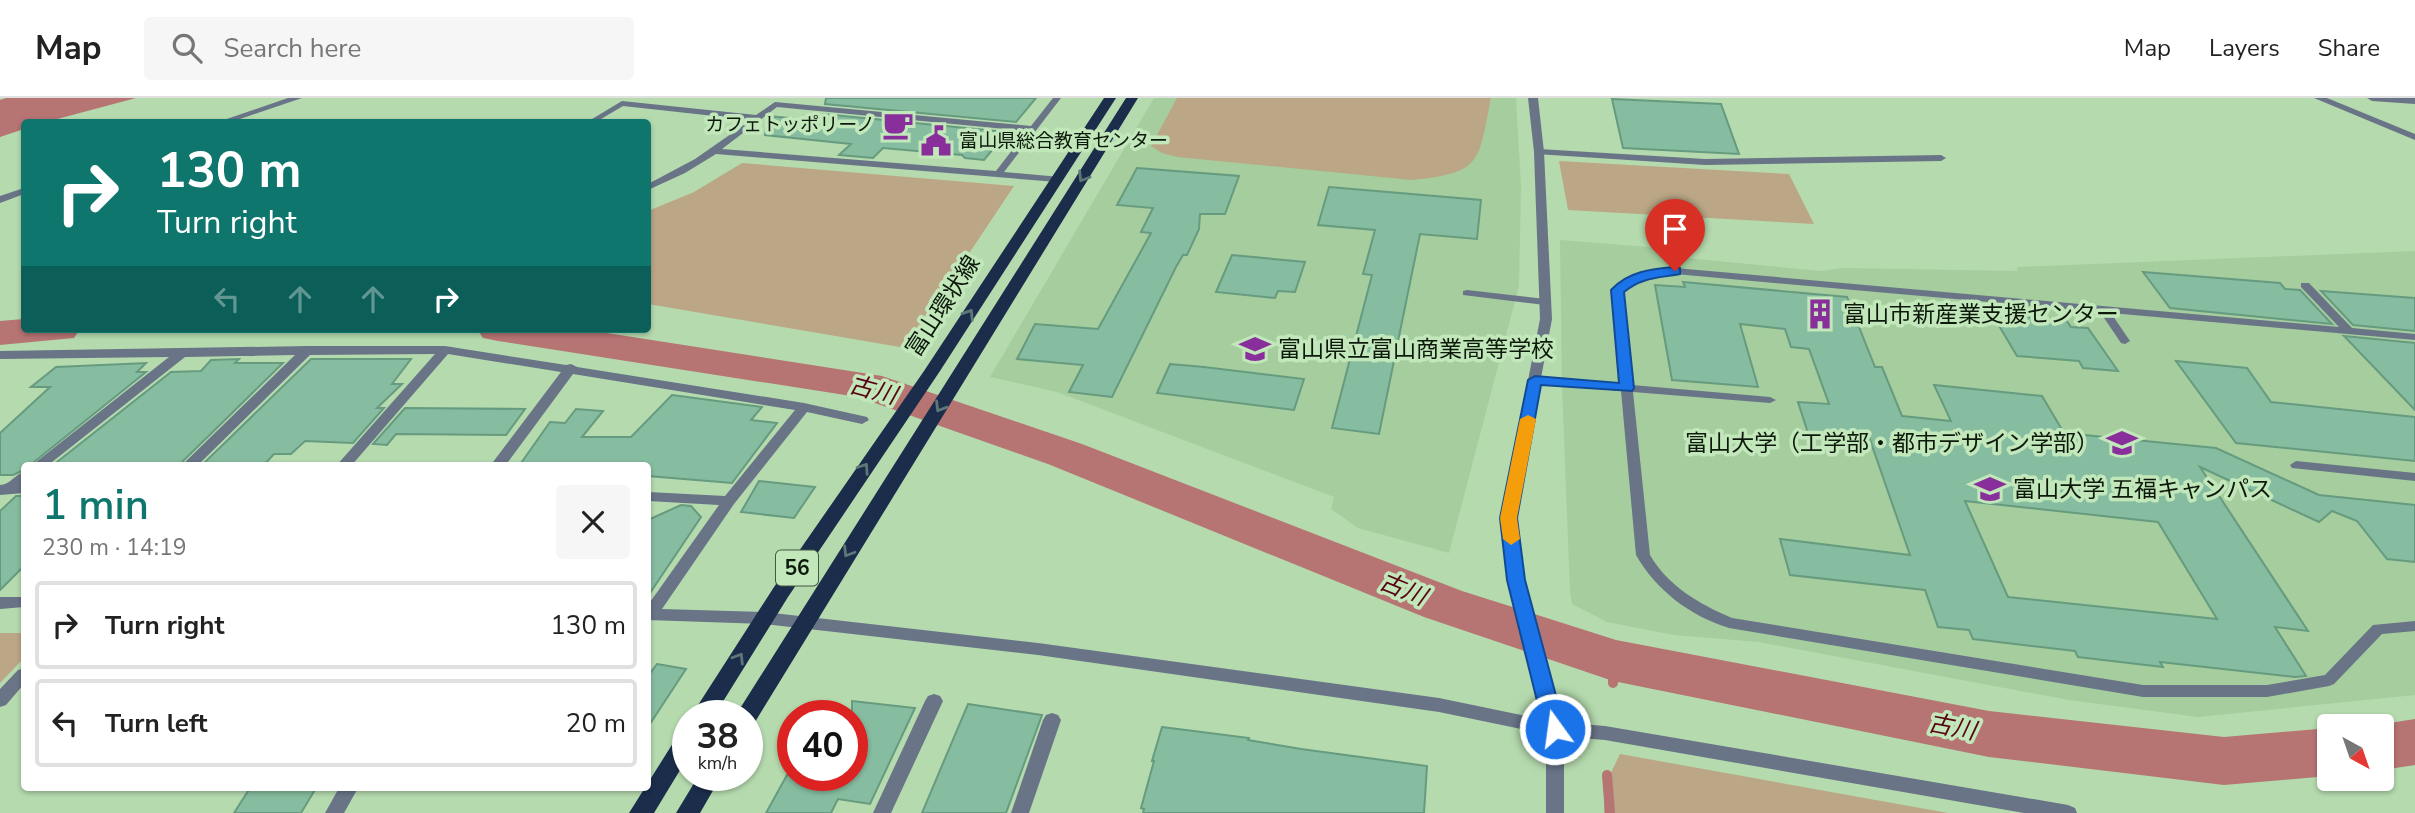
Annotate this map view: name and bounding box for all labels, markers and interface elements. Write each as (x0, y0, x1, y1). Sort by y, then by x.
search box (144, 17, 634, 80)
text: Map (35, 26, 102, 71)
icon: search (168, 29, 206, 67)
text: Search here (224, 31, 361, 66)
text: Map (2124, 32, 2171, 64)
text: Layers (2209, 32, 2280, 64)
text: Share (2318, 32, 2380, 64)
cafe icon: カフェトッポリーノ (881, 108, 915, 142)
place label: カフェトッポリーノ (705, 112, 875, 138)
public building icon: 富山県総合教育センター (919, 124, 953, 158)
place label: 富山県総合教育センター (959, 128, 1168, 154)
text: 130 m (157, 137, 301, 204)
icon: right (42, 147, 133, 238)
one-way arrow (1079, 169, 1092, 182)
pin (1645, 199, 1705, 271)
text: Turn right (157, 201, 297, 244)
icon: arrive (1656, 210, 1694, 248)
street label: 富山環状線 (899, 249, 987, 363)
icon: left (208, 280, 246, 318)
icon: ahead (281, 280, 319, 318)
icon: ahead (354, 280, 392, 318)
icon: right (427, 280, 465, 318)
building icon: 富山市新産業支援センター (1803, 297, 1837, 331)
place label: 富山市新産業支援センター (1843, 299, 2119, 330)
one-way arrow (961, 309, 974, 322)
school or university icon: 富山県立富山商業高等学校 (1238, 332, 1272, 366)
place label: 富山県立富山商業高等学校 (1278, 334, 1554, 365)
water label: 古川 (846, 368, 903, 412)
one-way arrow (935, 399, 948, 412)
school or university icon: 富山大学（工学部・都市デザイン学部） (2105, 426, 2139, 460)
place label: 富山大学（工学部・都市デザイン学部） (1685, 428, 2099, 459)
one-way arrow (856, 463, 869, 476)
school or university icon: 富山大学 五福キャンパス (1973, 472, 2007, 506)
place label: 富山大学 五福キャンパス (2013, 474, 2272, 505)
text: 1 min (42, 477, 149, 534)
button: close (556, 485, 630, 559)
text: 230 m · 14:19 (42, 532, 187, 563)
one-way arrow (844, 544, 857, 557)
road number: 56 (776, 550, 818, 586)
water label: 古川 (1375, 565, 1434, 614)
icon: right (46, 606, 84, 644)
text: Turn right (105, 608, 224, 643)
text: 130 m (550, 608, 626, 643)
one-way arrow (730, 653, 743, 666)
position arrow (1518, 692, 1592, 766)
speed limit sign: 40 (777, 700, 868, 791)
icon: left (46, 704, 84, 742)
text: Turn left (105, 706, 208, 741)
text: 20 m (566, 706, 626, 741)
water label: 古川 (1925, 707, 1982, 748)
text: 38 (696, 713, 739, 760)
north arrow (2317, 714, 2394, 791)
map controls (2317, 714, 2394, 791)
text: km/h (698, 751, 737, 775)

